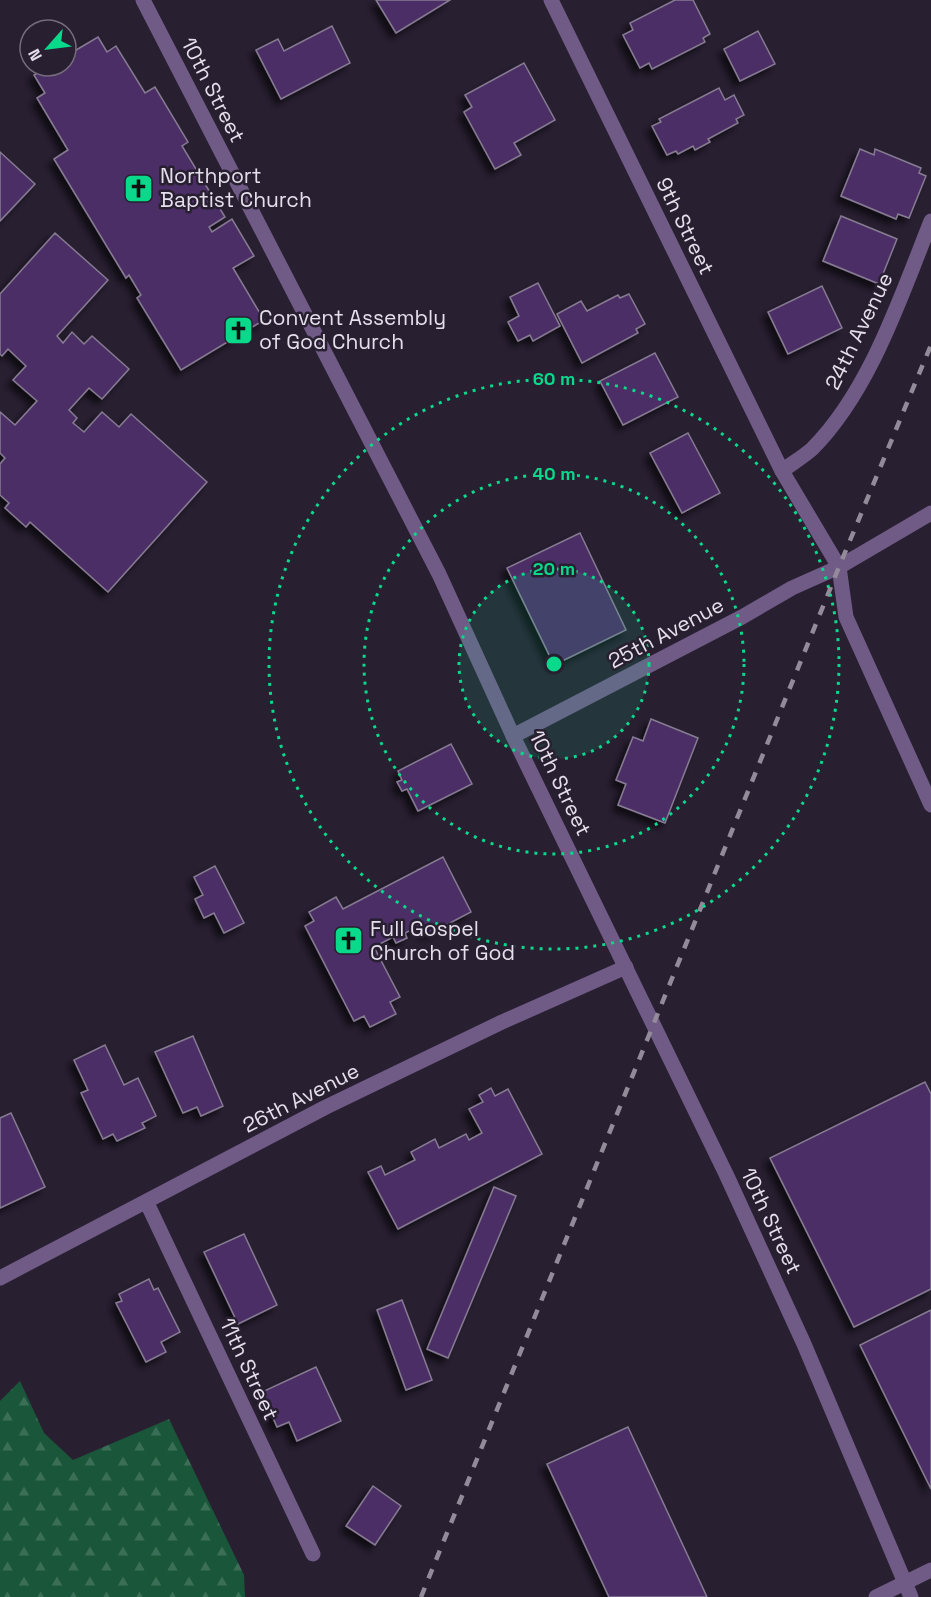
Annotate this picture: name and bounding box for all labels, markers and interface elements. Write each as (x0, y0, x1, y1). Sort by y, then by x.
north arrow (18, 18, 78, 78)
street label: 10th Street (175, 33, 251, 147)
text: N (23, 45, 47, 64)
place label: Northport Baptist Church (160, 162, 312, 213)
church icon: Northport Baptist Church (123, 172, 155, 204)
street label: 9th Street (650, 173, 721, 279)
street label: 24th Avenue (819, 268, 899, 394)
place label: Convent Assembly of God Church (259, 304, 446, 355)
church icon: Convent Assembly of God Church (222, 314, 254, 346)
text: 60 m (533, 367, 575, 390)
text: 40 m (532, 462, 576, 485)
text: 20 m (533, 557, 575, 580)
street label: 25th Avenue (603, 591, 728, 674)
centre of rings (544, 654, 564, 674)
street label: 10th Street (523, 725, 598, 840)
place label: Full Gospel Church of God (370, 915, 515, 966)
church icon: Full Gospel Church of God (333, 925, 365, 957)
street label: 26th Avenue (238, 1057, 364, 1138)
street label: 10th Street (735, 1163, 808, 1278)
street label: 11th Street (214, 1313, 285, 1424)

